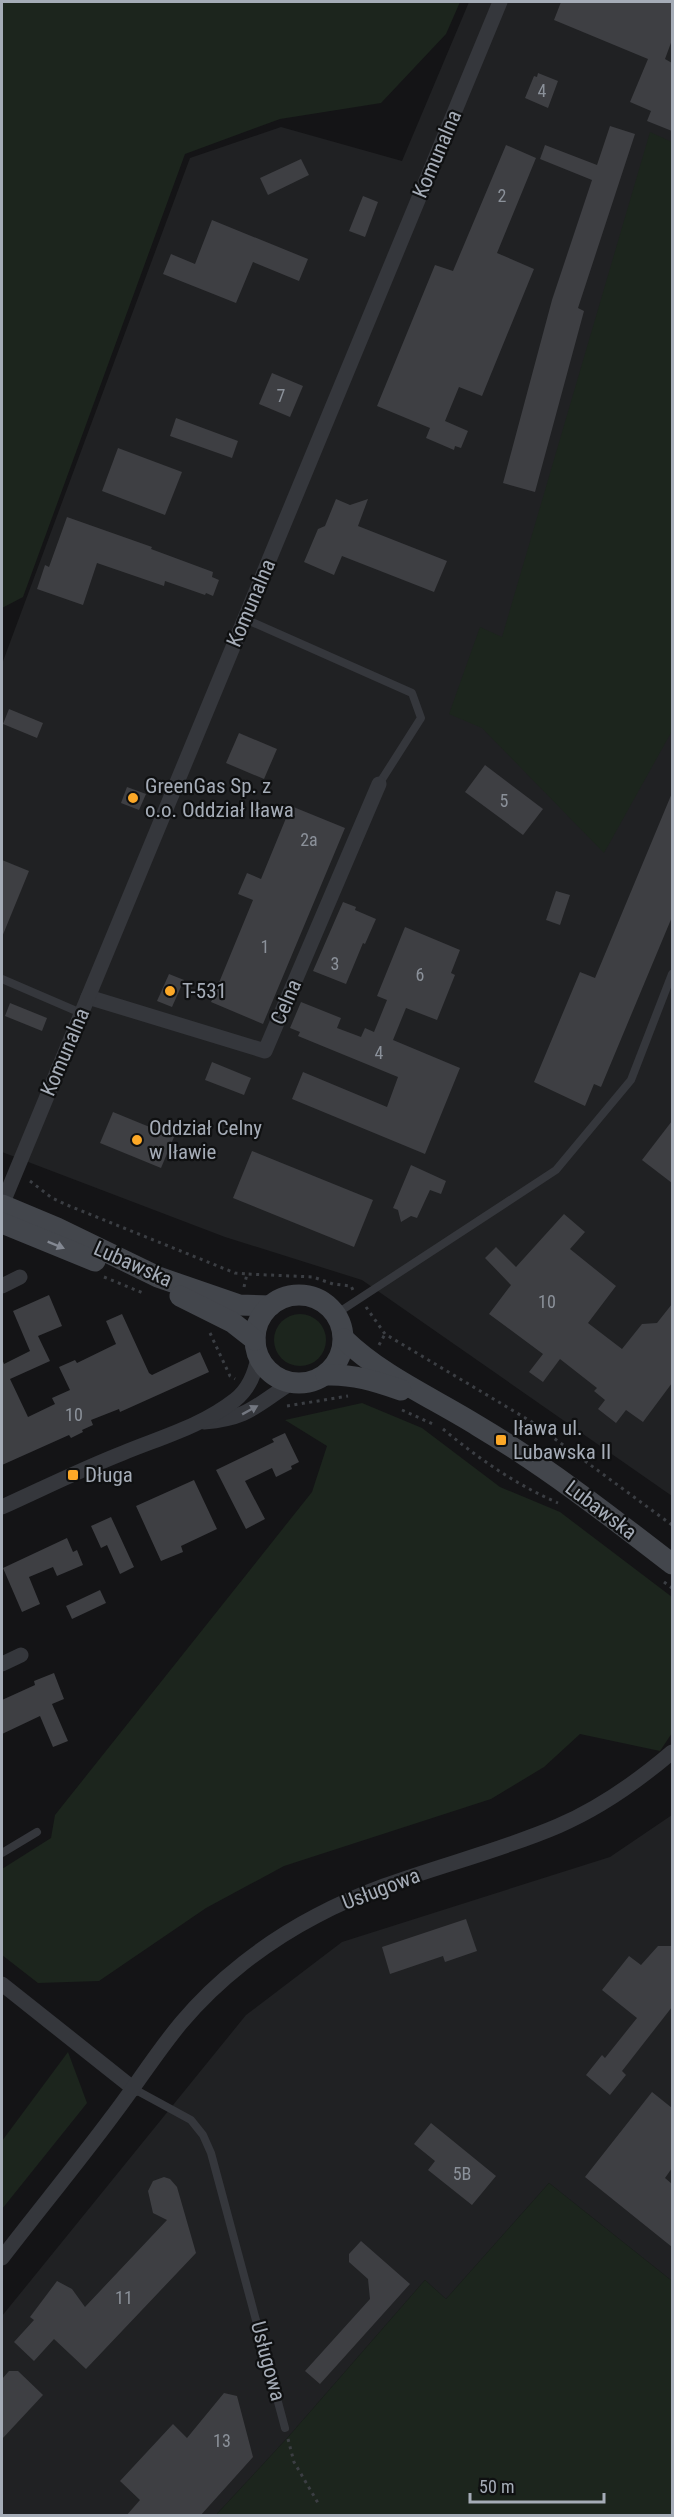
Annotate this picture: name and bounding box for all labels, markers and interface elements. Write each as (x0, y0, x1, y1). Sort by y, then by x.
house number: 4 (538, 80, 547, 101)
street label: Komunalna (408, 107, 466, 201)
house number: 2 (498, 185, 507, 206)
house number: 7 (277, 385, 286, 406)
street label: Komunalna (222, 556, 280, 650)
place label: GreenGas Sp. z o.o. Oddział Iława (145, 774, 294, 822)
house number: 5 (500, 790, 509, 811)
marker: GreenGas Sp. z o.o. Oddział Iława (126, 791, 140, 805)
house number: 2a (300, 829, 318, 850)
house number: 1 (261, 936, 269, 957)
house number: 3 (331, 953, 339, 974)
house number: 6 (416, 964, 424, 985)
street label: Celna (266, 976, 306, 1028)
place label: T-531 (182, 979, 227, 1003)
marker: T-531 (163, 984, 177, 998)
street label: Komunalna (36, 1005, 94, 1099)
house number: 4 (375, 1042, 384, 1063)
place label: Oddział Celny w Iławie (149, 1116, 262, 1164)
marker: Oddział Celny w Iławie (130, 1133, 144, 1147)
street label: Lubawska (90, 1236, 176, 1292)
one-way arrow (47, 1240, 65, 1250)
house number: 10 (538, 1291, 556, 1312)
house number: 10 (65, 1404, 83, 1425)
one-way arrow (242, 1405, 259, 1415)
place label: Iława ul. Lubawska II (513, 1416, 611, 1464)
marker: Iława ul. Lubawska II (494, 1433, 508, 1447)
place label: Długa (85, 1463, 133, 1487)
marker: Długa (66, 1468, 80, 1482)
street label: Lubawska (561, 1475, 641, 1545)
street label: Usługowa (339, 1863, 423, 1915)
house number: 5B (453, 2163, 471, 2184)
house number: 11 (115, 2287, 133, 2308)
street label: Usługowa (246, 2319, 290, 2403)
house number: 13 (213, 2430, 231, 2451)
scale bar (470, 2466, 604, 2504)
text: 50 m (479, 2476, 514, 2497)

